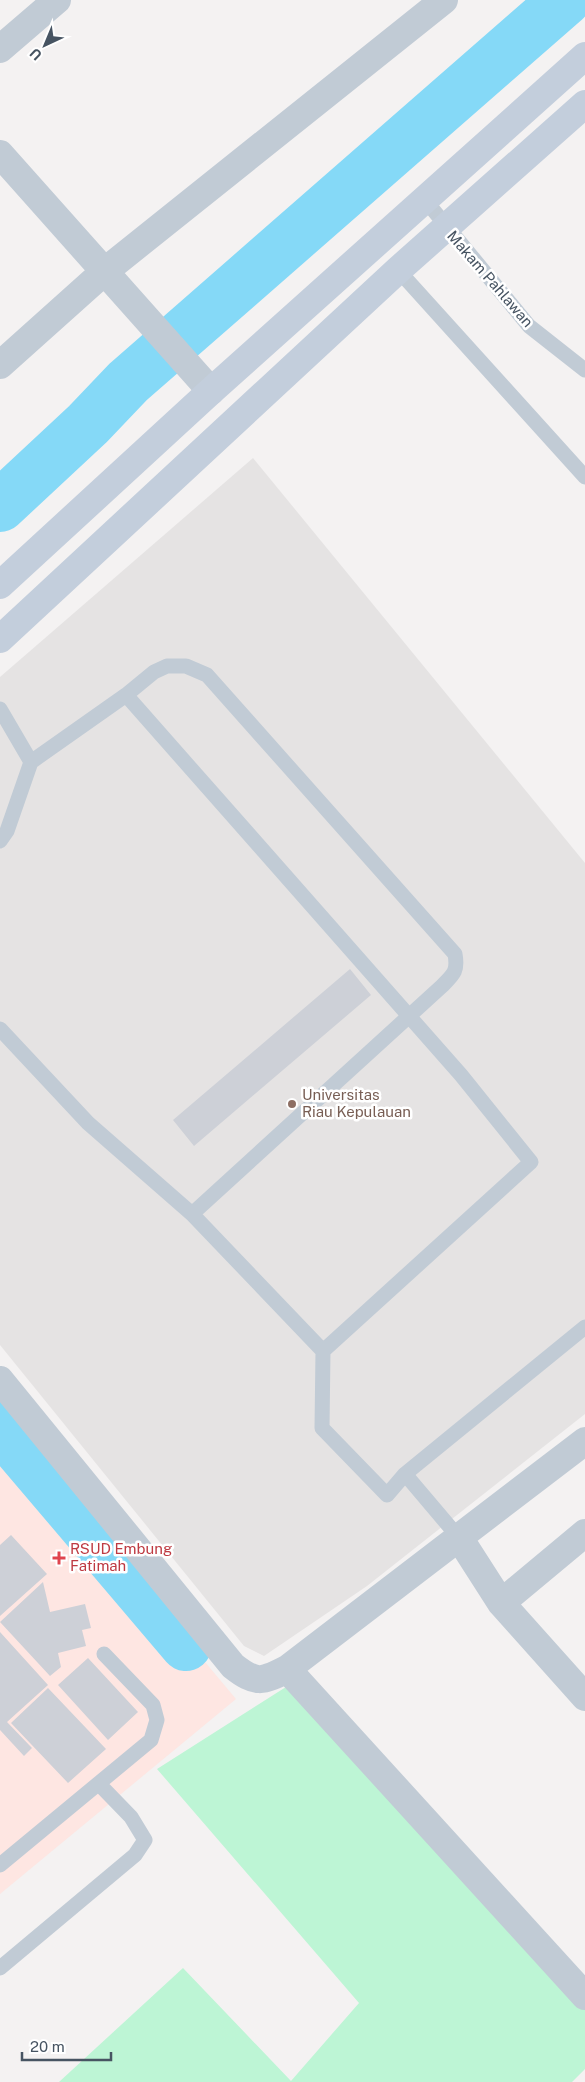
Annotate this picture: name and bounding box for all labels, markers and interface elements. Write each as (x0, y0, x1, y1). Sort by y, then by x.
north arrow (20, 20, 70, 70)
text: U (27, 45, 45, 64)
street label: Makam Pahlawan (444, 227, 537, 330)
place label: Universitas Riau Kepulauan (302, 1086, 411, 1120)
marker: Universitas Riau Kepulauan (286, 1098, 298, 1110)
place label: RSUD Embung Fatimah (70, 1540, 172, 1574)
marker: RSUD Embung Fatimah (52, 1551, 66, 1565)
scale bar (22, 2030, 111, 2062)
text: 20 m (30, 2038, 65, 2055)

